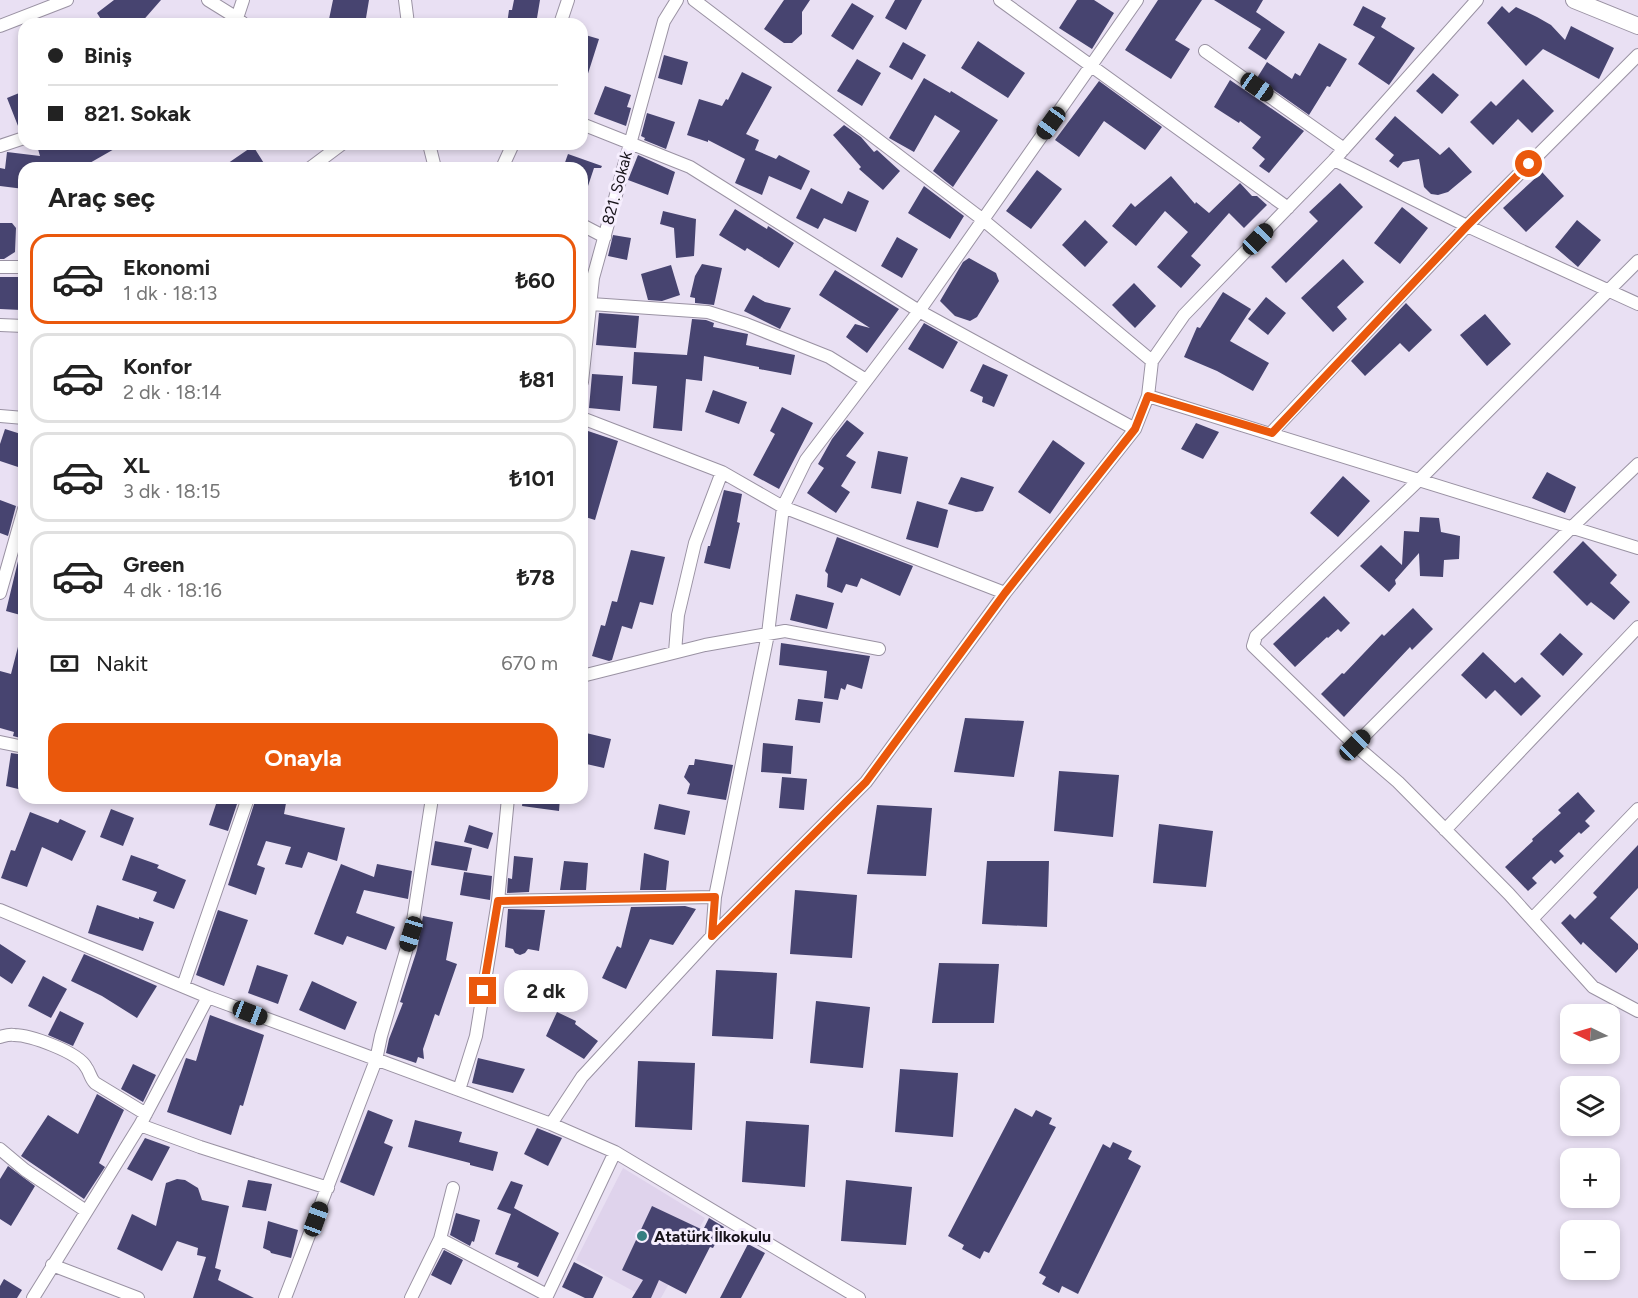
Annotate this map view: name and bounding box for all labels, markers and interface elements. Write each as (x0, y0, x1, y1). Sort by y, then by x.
text: Biniş (84, 42, 132, 69)
car (1237, 69, 1277, 105)
text: 821. Sokak (84, 100, 191, 127)
car (1033, 103, 1069, 143)
street label: 821. Sokak (598, 149, 636, 227)
route start (1515, 150, 1542, 177)
text: Araç seç (48, 181, 155, 214)
car (1239, 220, 1277, 258)
icon: car (51, 252, 105, 306)
text: Ekonomi (123, 254, 210, 281)
text: ₺60 (515, 267, 555, 294)
text: 1 dk · 18:13 (123, 281, 217, 305)
icon: car (51, 351, 105, 405)
text: Konfor (123, 353, 192, 380)
text: ₺81 (520, 366, 555, 393)
text: 2 dk · 18:14 (123, 380, 222, 404)
icon: car (51, 450, 105, 504)
text: XL (123, 452, 150, 479)
text: ₺101 (510, 465, 555, 492)
text: 3 dk · 18:15 (123, 479, 221, 503)
icon: car (51, 549, 105, 603)
text: Green (123, 551, 185, 578)
text: ₺78 (517, 564, 555, 591)
text: 4 dk · 18:16 (123, 578, 222, 602)
icon: cash (48, 647, 81, 680)
text: Nakit (96, 650, 148, 677)
text: 670 m (501, 651, 558, 675)
button: Onayla (48, 723, 558, 792)
car (1336, 726, 1374, 764)
car (397, 914, 425, 954)
callout: 2 dk (504, 970, 588, 1012)
route end (469, 977, 496, 1004)
text: 2 dk (527, 979, 566, 1003)
car (230, 998, 270, 1028)
north arrow (1560, 1004, 1620, 1064)
map controls (1560, 1004, 1620, 1280)
button: layers (1560, 1076, 1620, 1136)
button: + (1560, 1148, 1620, 1208)
car (301, 1199, 331, 1239)
button: − (1560, 1220, 1620, 1280)
place label: Atatürk İlkokulu (654, 1227, 771, 1246)
marker: Atatürk İlkokulu (635, 1229, 649, 1243)

